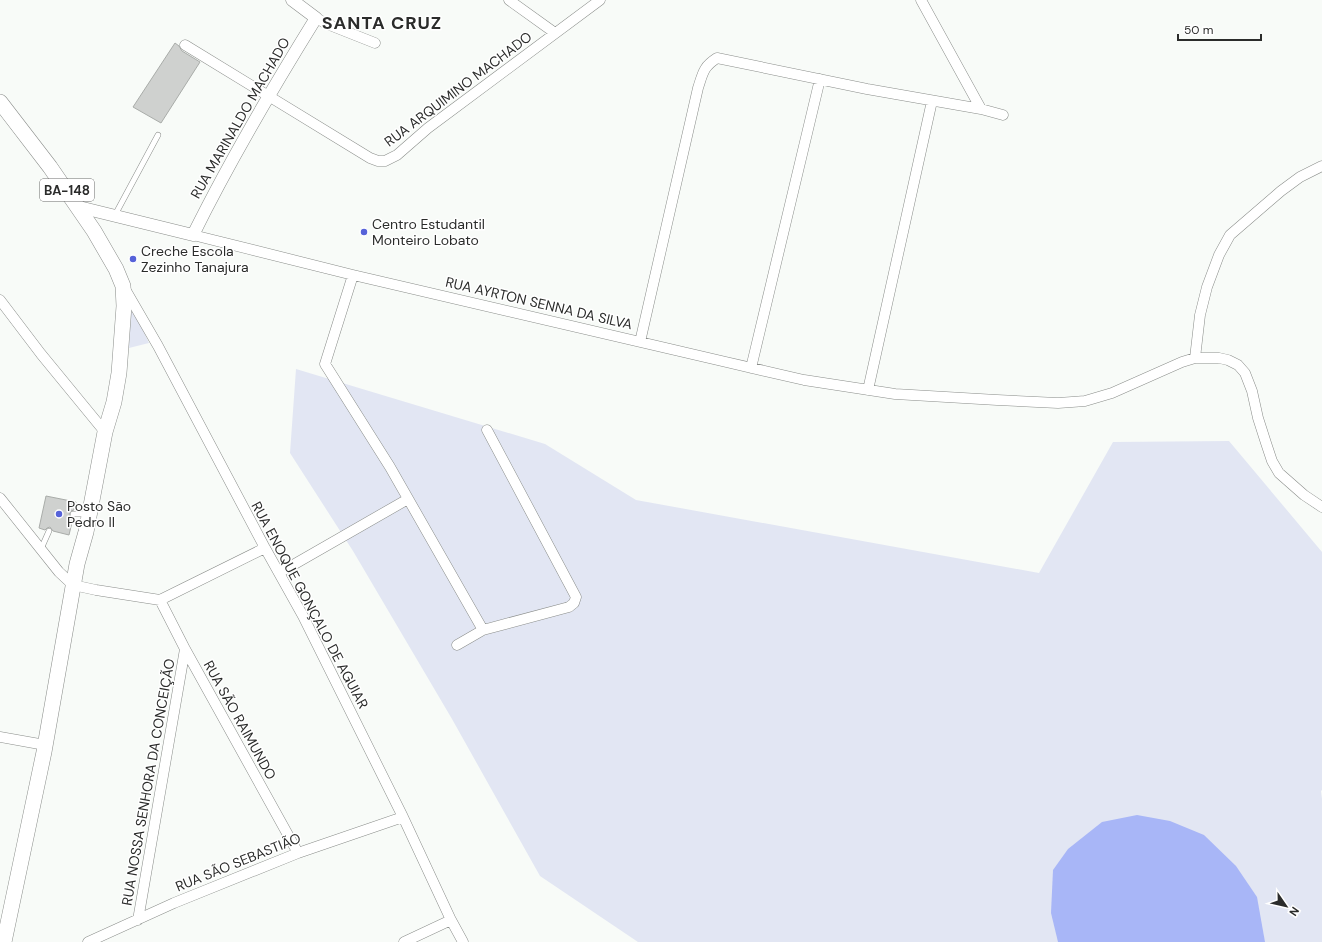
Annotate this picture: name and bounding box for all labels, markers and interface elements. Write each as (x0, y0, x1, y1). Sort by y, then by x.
district label: SANTA CRUZ (322, 11, 442, 35)
scale bar (1178, 16, 1261, 42)
text: 50 m (1184, 22, 1213, 38)
street label: RUA ARQUIMINO MACHADO (381, 28, 535, 150)
street label: RUA MARINALDO MACHADO (186, 34, 294, 202)
road number: BA-148 (40, 179, 94, 201)
place label: Centro Estudantil Monteiro Lobato (372, 215, 485, 249)
marker: Centro Estudantil Monteiro Lobato (359, 227, 369, 237)
place label: Creche Escola Zezinho Tanajura (141, 242, 249, 276)
marker: Creche Escola Zezinho Tanajura (128, 254, 138, 264)
street label: RUA AYRTON SENNA DA SILVA (444, 273, 634, 333)
place label: Posto São Pedro II (67, 497, 131, 531)
street label: RUA ENOQUE GONÇALO DE AGUIAR (248, 498, 372, 712)
marker: Posto São Pedro II (54, 509, 64, 519)
street label: RUA NOSSA SENHORA DA CONCEIÇÃO (117, 657, 179, 907)
street label: RUA SÃO RAIMUNDO (200, 657, 280, 783)
street label: RUA SÃO SEBASTIÃO (173, 829, 303, 895)
north arrow (1266, 886, 1306, 926)
text: N (1286, 904, 1302, 919)

